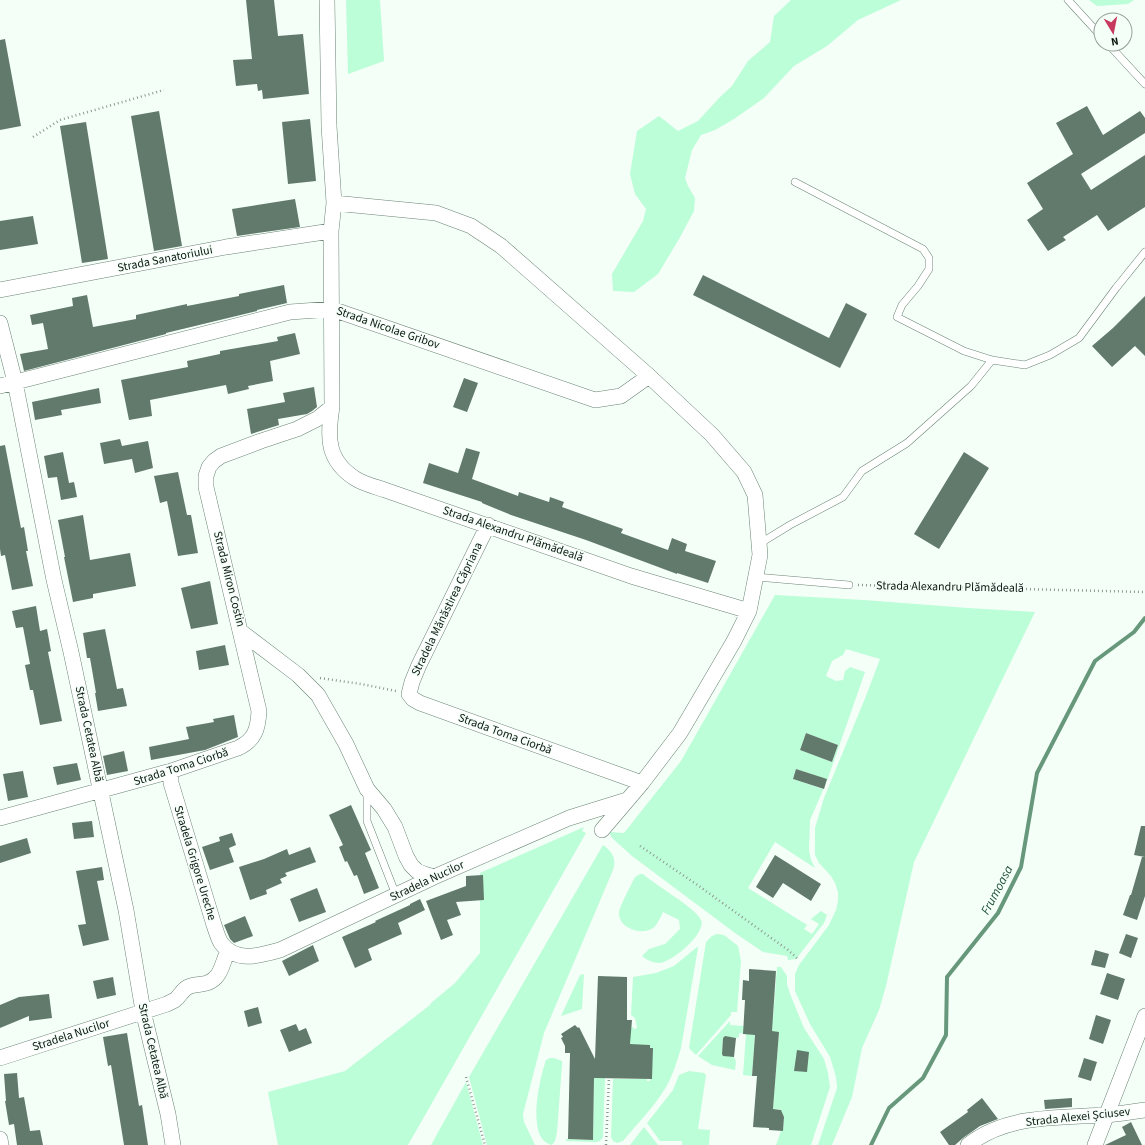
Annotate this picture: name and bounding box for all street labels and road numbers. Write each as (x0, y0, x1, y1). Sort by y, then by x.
street label: Strada Sanatoriului (116, 241, 214, 277)
street label: Strada Nicolae Gribov (334, 302, 442, 354)
street label: Strada Alexandru Plămădeală (440, 502, 586, 566)
street label: Strada Miron Costin (209, 529, 249, 629)
street label: Stradela Mănăstirea Căpriana (407, 539, 487, 679)
street label: Strada Alexandru Plămădeală (876, 577, 1024, 597)
street label: Strada Cetatea Albă (71, 684, 107, 784)
street label: Strada Toma Ciorbă (456, 709, 554, 759)
street label: Strada Toma Ciorbă (131, 744, 231, 790)
street label: Stradela Grigore Ureche (169, 804, 221, 923)
street label: Stradela Nucilor (387, 856, 468, 906)
street label: Strada Cetatea Albă (134, 1001, 172, 1101)
street label: Stradela Nucilor (30, 1014, 113, 1056)
street label: Strada Alexei Șciusev (1025, 1103, 1132, 1131)

